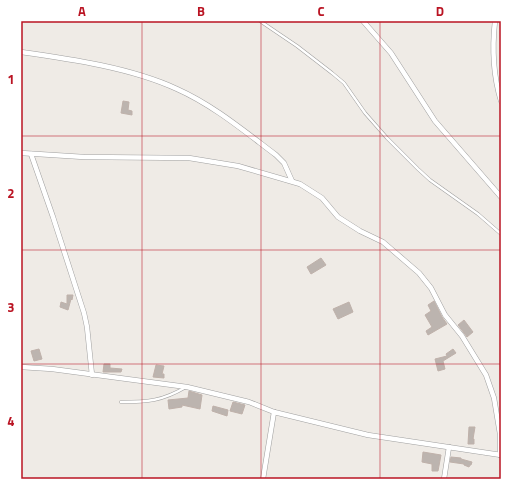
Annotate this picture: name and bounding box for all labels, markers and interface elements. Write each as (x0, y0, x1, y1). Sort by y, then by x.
text: A (78, 1, 86, 21)
text: B (197, 1, 205, 21)
text: C (317, 1, 325, 21)
text: D (436, 1, 444, 21)
text: 1 (7, 69, 15, 89)
text: 2 (7, 183, 15, 203)
text: 3 (7, 297, 15, 317)
text: 4 (7, 411, 15, 431)

